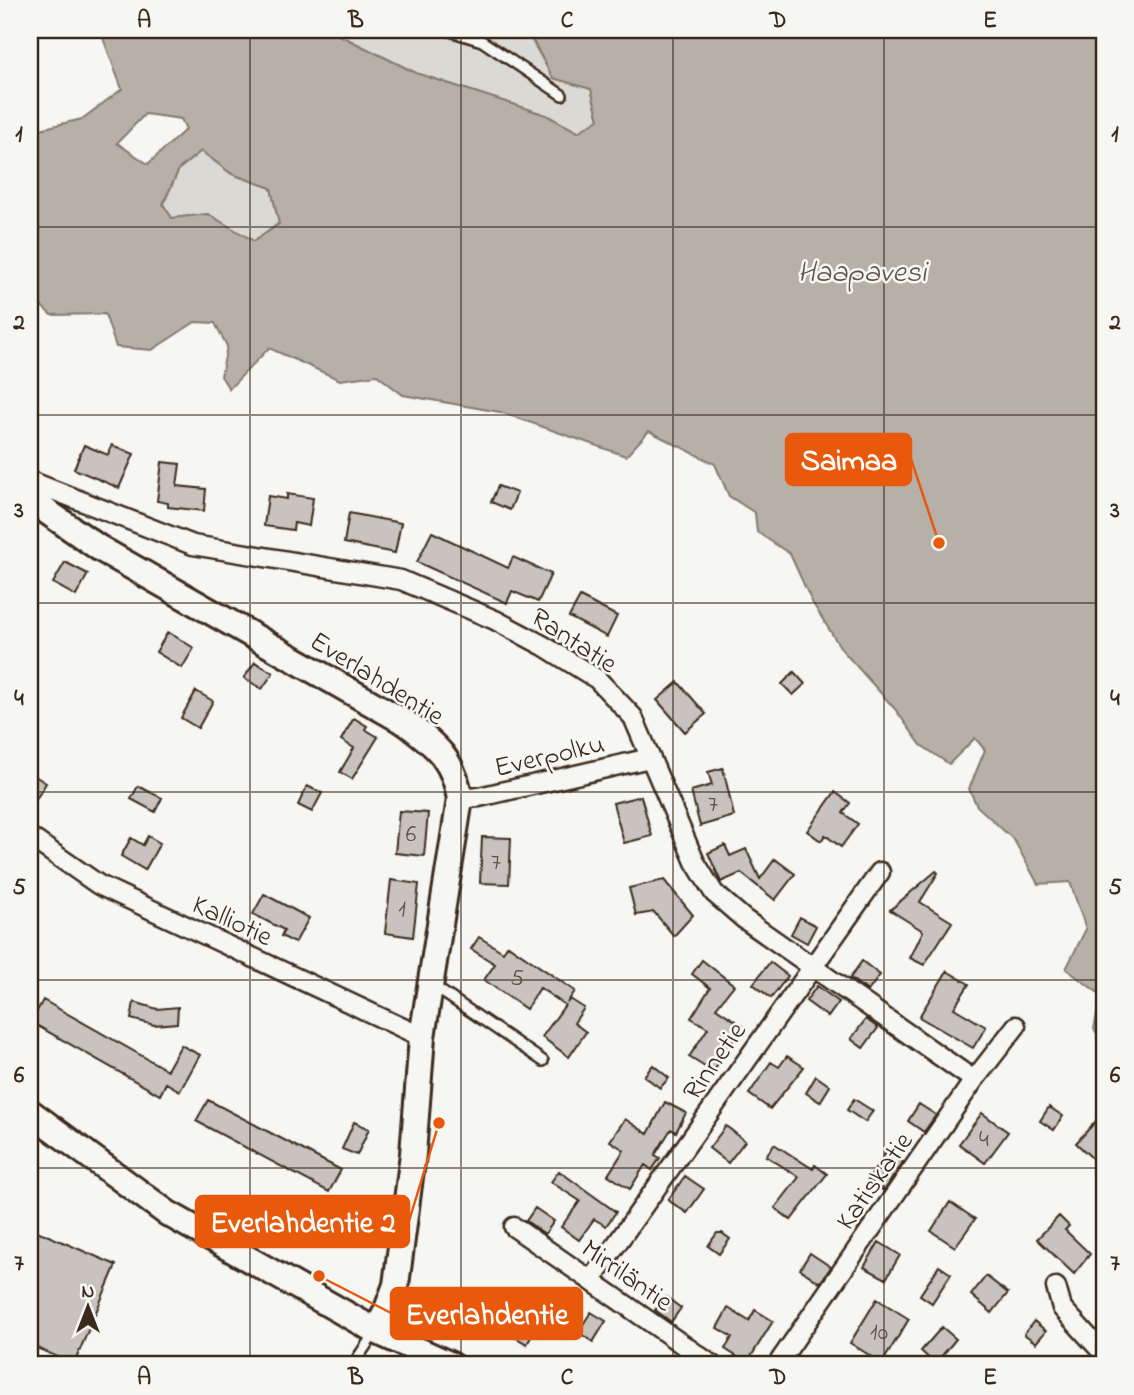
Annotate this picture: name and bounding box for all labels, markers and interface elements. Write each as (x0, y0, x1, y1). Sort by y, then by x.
text: A (137, 5, 151, 38)
text: B (347, 5, 364, 38)
text: C (561, 5, 574, 38)
text: D (769, 5, 786, 38)
text: E (983, 5, 997, 38)
text: 1 (15, 119, 23, 152)
text: 1 (1111, 119, 1119, 152)
water label: Haapavesi (798, 252, 929, 296)
text: 2 (12, 307, 25, 340)
text: 2 (1108, 307, 1121, 340)
callout: Saimaa (786, 434, 911, 485)
text: Saimaa (801, 441, 897, 485)
text: 3 (13, 495, 24, 528)
text: 3 (1109, 495, 1120, 528)
street label: Rantatie (522, 599, 625, 685)
street label: Everlahdentie (301, 622, 452, 738)
text: 4 (14, 683, 24, 716)
text: 4 (1110, 683, 1120, 716)
street label: Everpolku (491, 725, 609, 790)
house number: 7 (708, 788, 718, 823)
house number: 6 (406, 818, 417, 853)
house number: 7 (491, 846, 501, 881)
text: 5 (12, 872, 26, 905)
text: 5 (1108, 872, 1122, 905)
street label: Kalliotie (184, 886, 279, 959)
house number: 1 (398, 893, 406, 928)
house number: 5 (510, 962, 524, 997)
street label: Rinnetie (674, 1014, 758, 1110)
text: 6 (14, 1060, 25, 1093)
text: 6 (1110, 1060, 1121, 1093)
house number: 4 (979, 1123, 989, 1158)
street label: Katiskatie (827, 1124, 925, 1240)
callout: Everlahdentie 2 (196, 1196, 409, 1247)
text: Everlahdentie 2 (210, 1203, 396, 1247)
street label: Mirriläntie (572, 1230, 681, 1324)
text: 7 (14, 1248, 24, 1281)
text: 7 (1110, 1248, 1120, 1281)
north arrow (52, 1272, 122, 1342)
text: N (82, 1279, 95, 1306)
callout: Everlahdentie (391, 1288, 582, 1339)
text: Everlahdentie (406, 1295, 570, 1339)
house number: 10 (870, 1316, 888, 1351)
text: A (137, 1362, 151, 1395)
text: B (347, 1362, 364, 1395)
text: C (561, 1362, 574, 1395)
text: D (769, 1362, 786, 1395)
text: E (983, 1362, 997, 1395)

